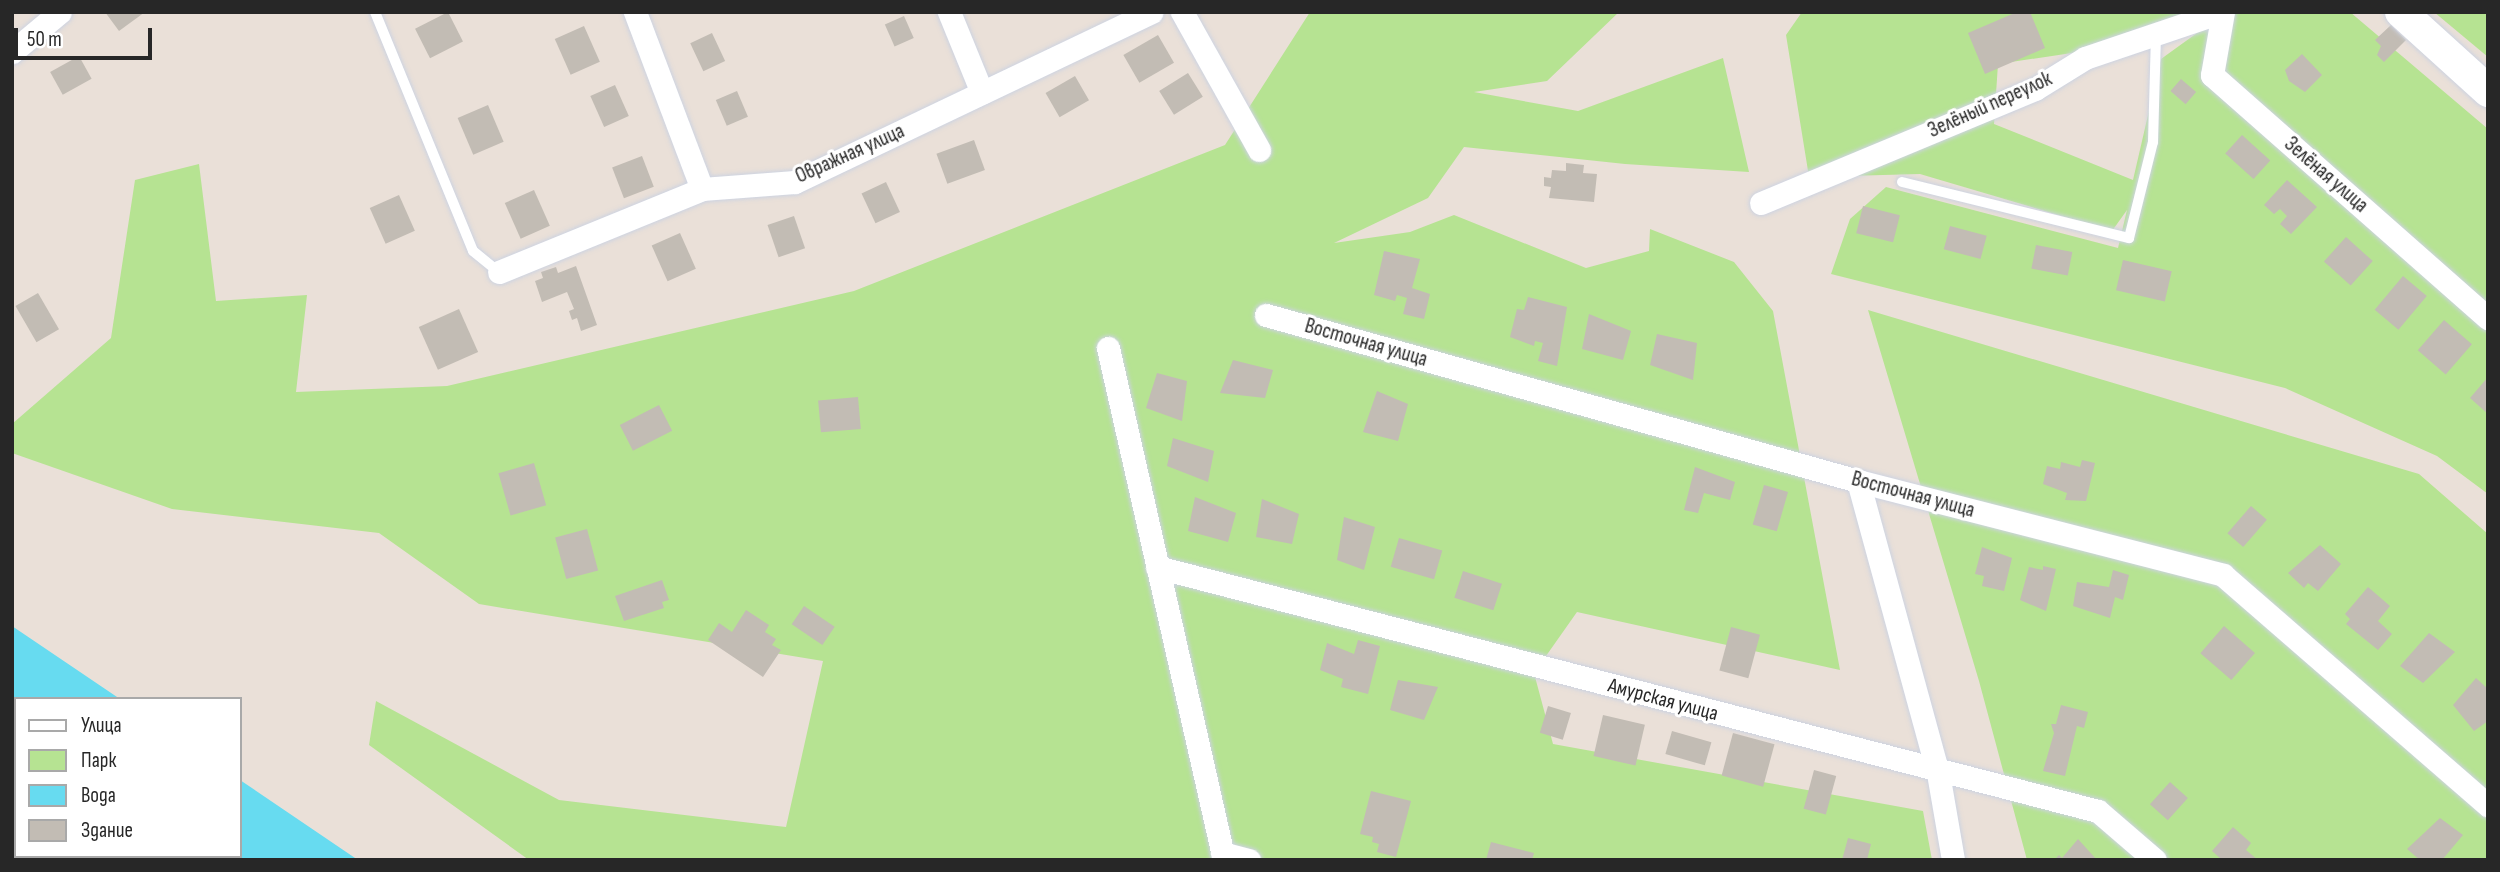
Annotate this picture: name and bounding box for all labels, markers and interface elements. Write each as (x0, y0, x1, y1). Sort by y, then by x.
scale bar (18, 14, 156, 58)
text: 50 m (27, 27, 62, 52)
street label: Зелёный переулок (1924, 66, 2056, 144)
street label: Овражная улица (792, 119, 908, 189)
street label: Зелёная улица (2279, 132, 2373, 218)
street label: Восточная улица (1302, 313, 1430, 373)
street label: Восточная улица (1849, 466, 1977, 524)
street label: Амурская улица (1605, 673, 1721, 727)
legend (14, 697, 242, 858)
text: Улица (81, 713, 122, 738)
text: Парк (81, 748, 116, 773)
text: Вода (81, 783, 116, 808)
text: Здание (81, 818, 133, 843)

